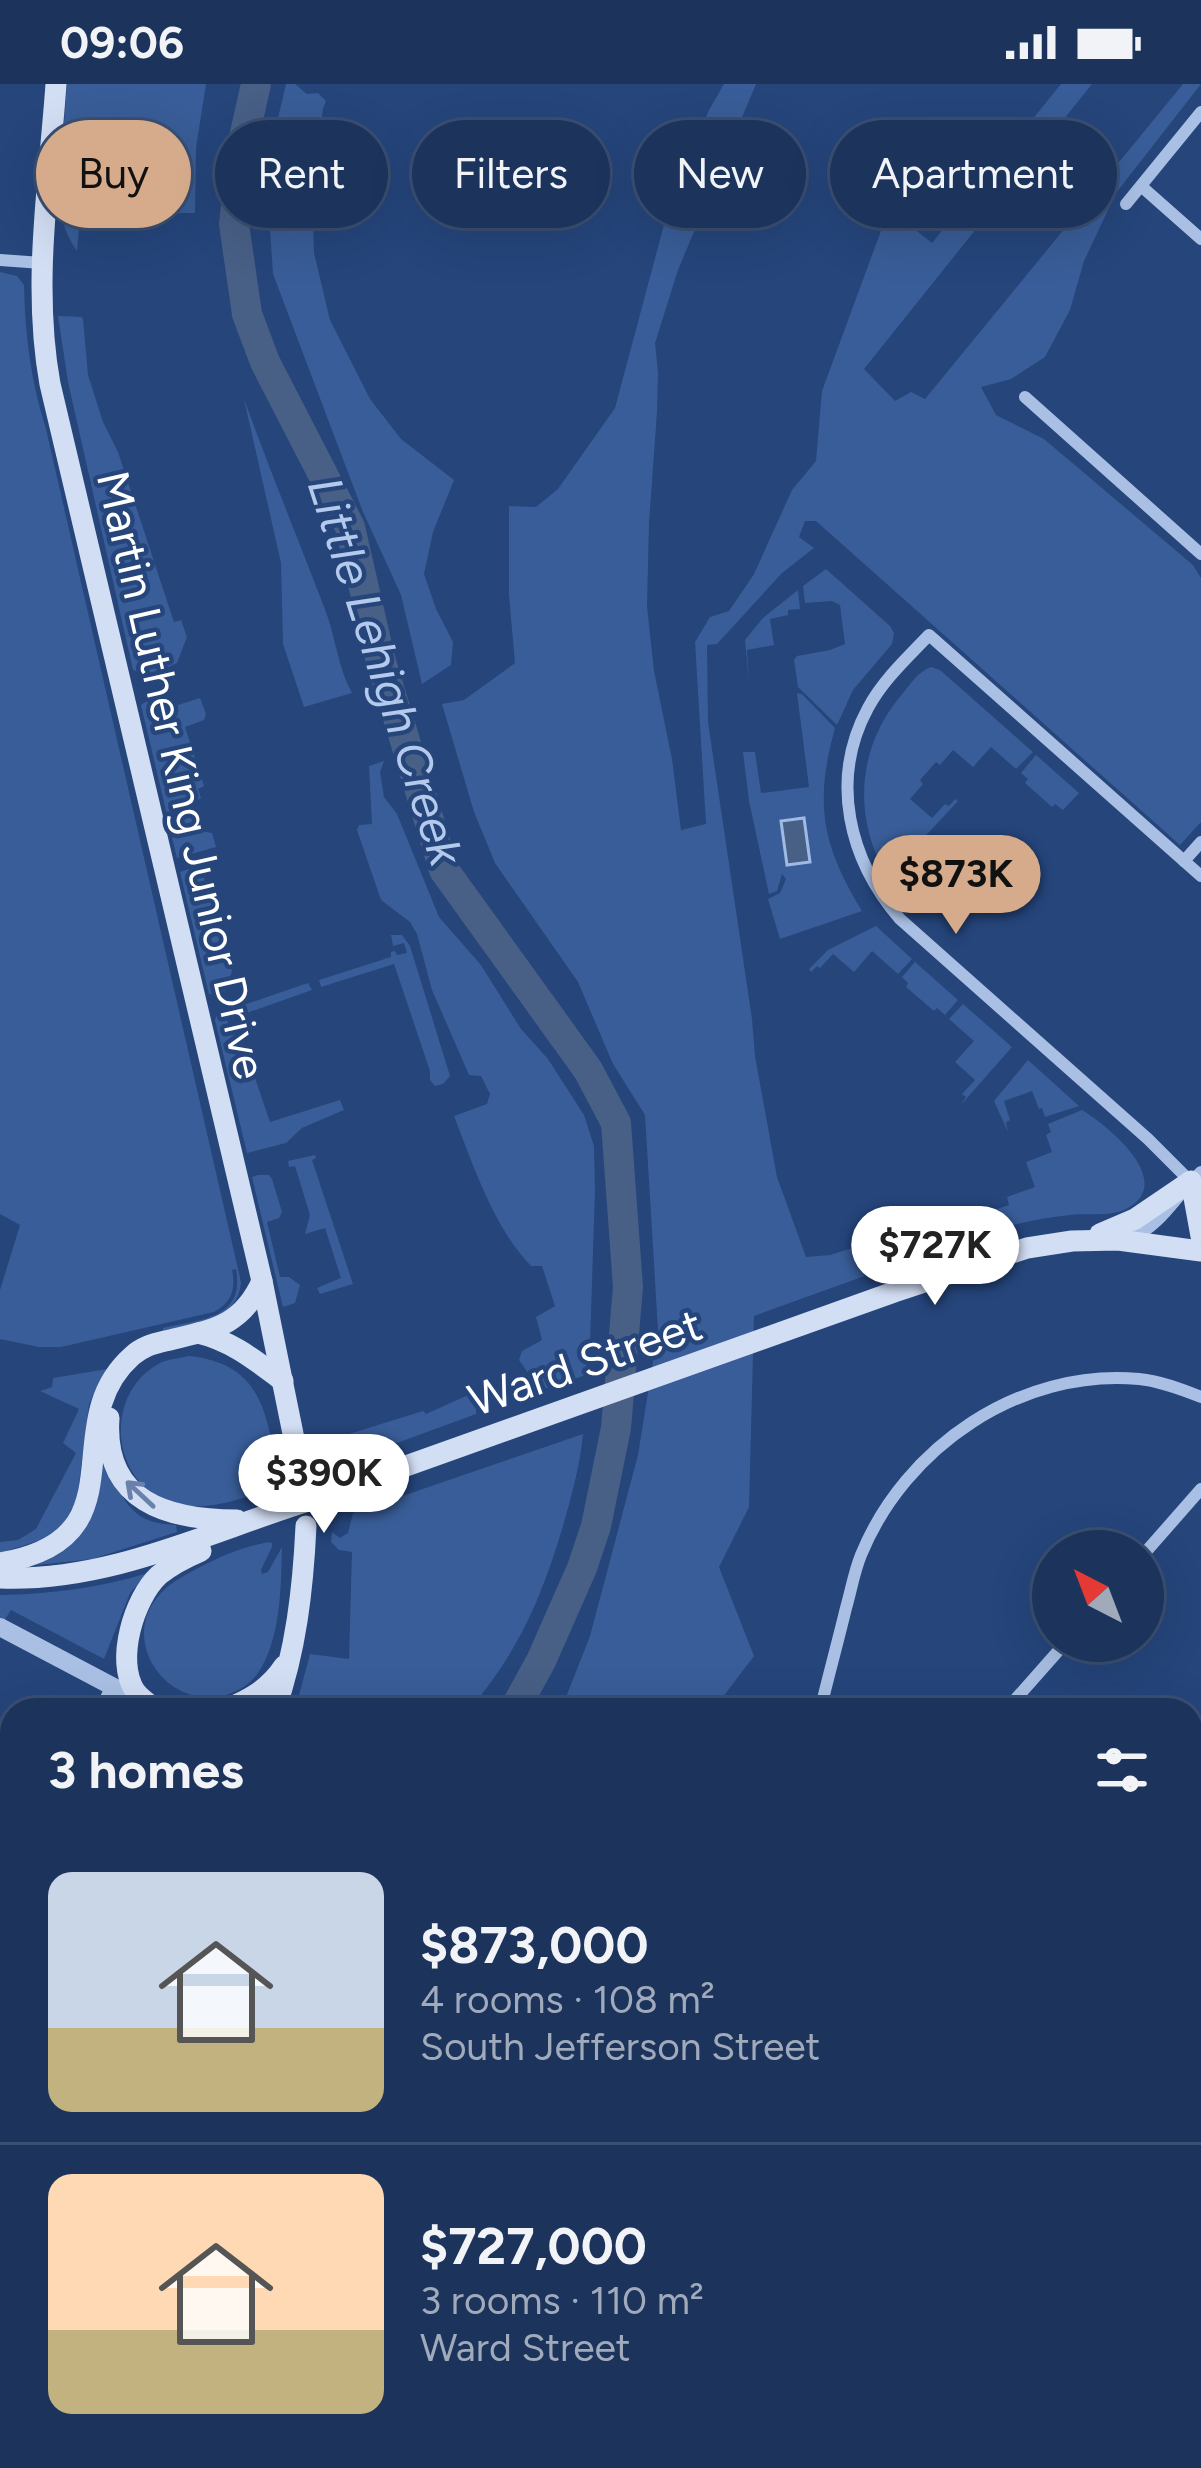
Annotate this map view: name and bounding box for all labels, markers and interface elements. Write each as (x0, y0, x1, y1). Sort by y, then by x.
text: 09:06 (60, 15, 184, 69)
chip: Buy (36, 120, 191, 228)
chip: Rent (215, 120, 388, 228)
chip: Filters (412, 120, 610, 228)
chip: New (634, 120, 806, 228)
chip: Apartment (830, 120, 1117, 228)
street label: Martin Luther King Junior Drive (86, 466, 278, 1084)
water label: Little Lehigh Creek (296, 470, 477, 874)
pin: $873K (872, 835, 1040, 937)
text: $873K (899, 850, 1013, 897)
pin: $727K (851, 1206, 1019, 1308)
text: $727K (878, 1221, 992, 1268)
street label: Ward Street (461, 1297, 709, 1427)
pin: $390K (240, 1434, 408, 1536)
text: $390K (265, 1449, 383, 1496)
one-way arrow (126, 1480, 156, 1509)
north arrow (1032, 1530, 1164, 1662)
map controls (1032, 1530, 1164, 1662)
icon: filters (1089, 1737, 1155, 1803)
text: 3 homes (48, 1740, 244, 1801)
text: $873,000 (420, 1915, 648, 1976)
icon: home (144, 1920, 288, 2064)
text: 4 rooms · 108 m² (420, 1976, 715, 2023)
text: South Jefferson Street (420, 2023, 820, 2070)
text: $727,000 (420, 2216, 647, 2277)
icon: home (144, 2222, 288, 2366)
text: 3 rooms · 110 m² (420, 2277, 704, 2324)
text: Ward Street (420, 2324, 631, 2371)

